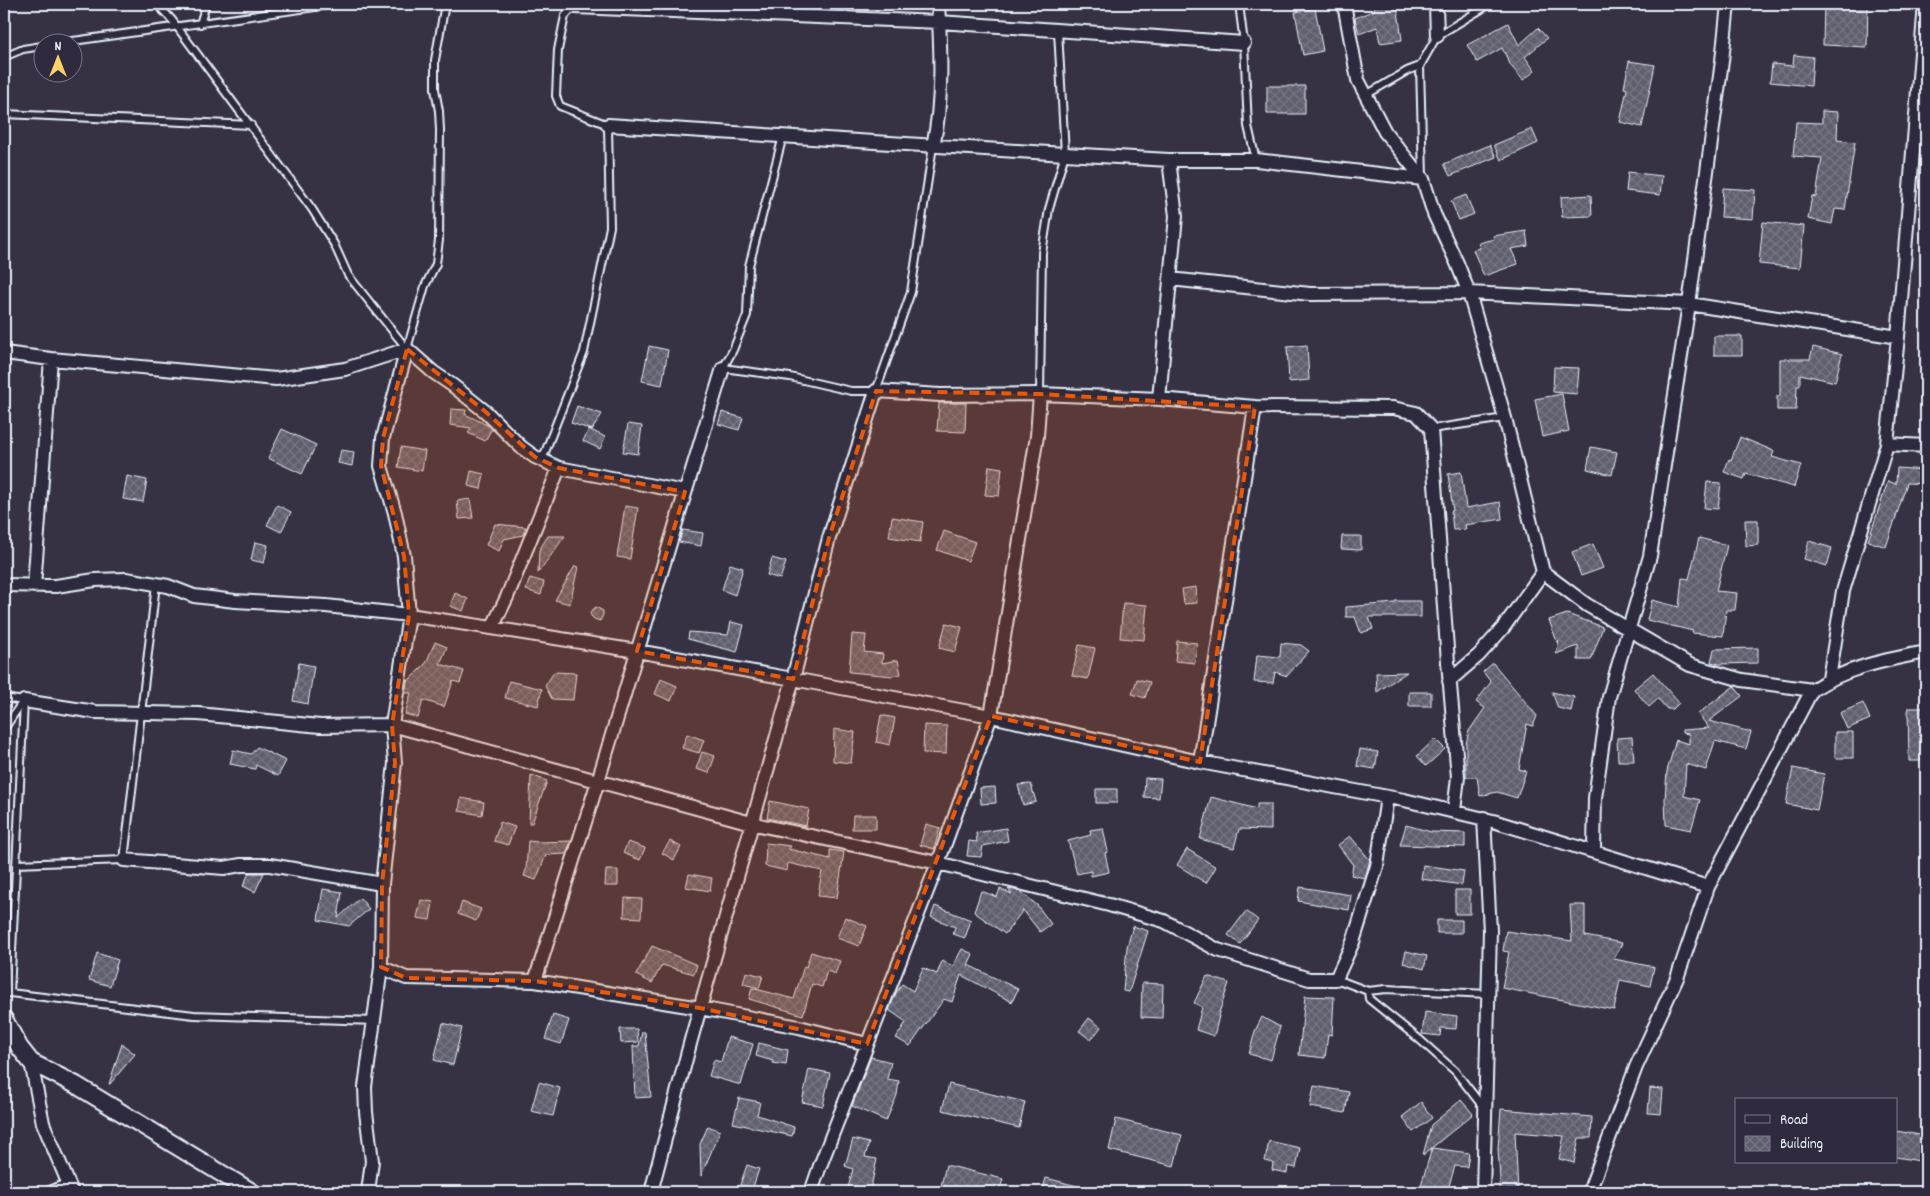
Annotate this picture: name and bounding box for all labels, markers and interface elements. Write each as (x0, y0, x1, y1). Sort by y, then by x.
north arrow (32, 32, 82, 82)
text: N (55, 37, 62, 57)
legend (1735, 1098, 1898, 1164)
text: Road (1780, 1110, 1808, 1132)
text: Building (1780, 1134, 1823, 1156)

